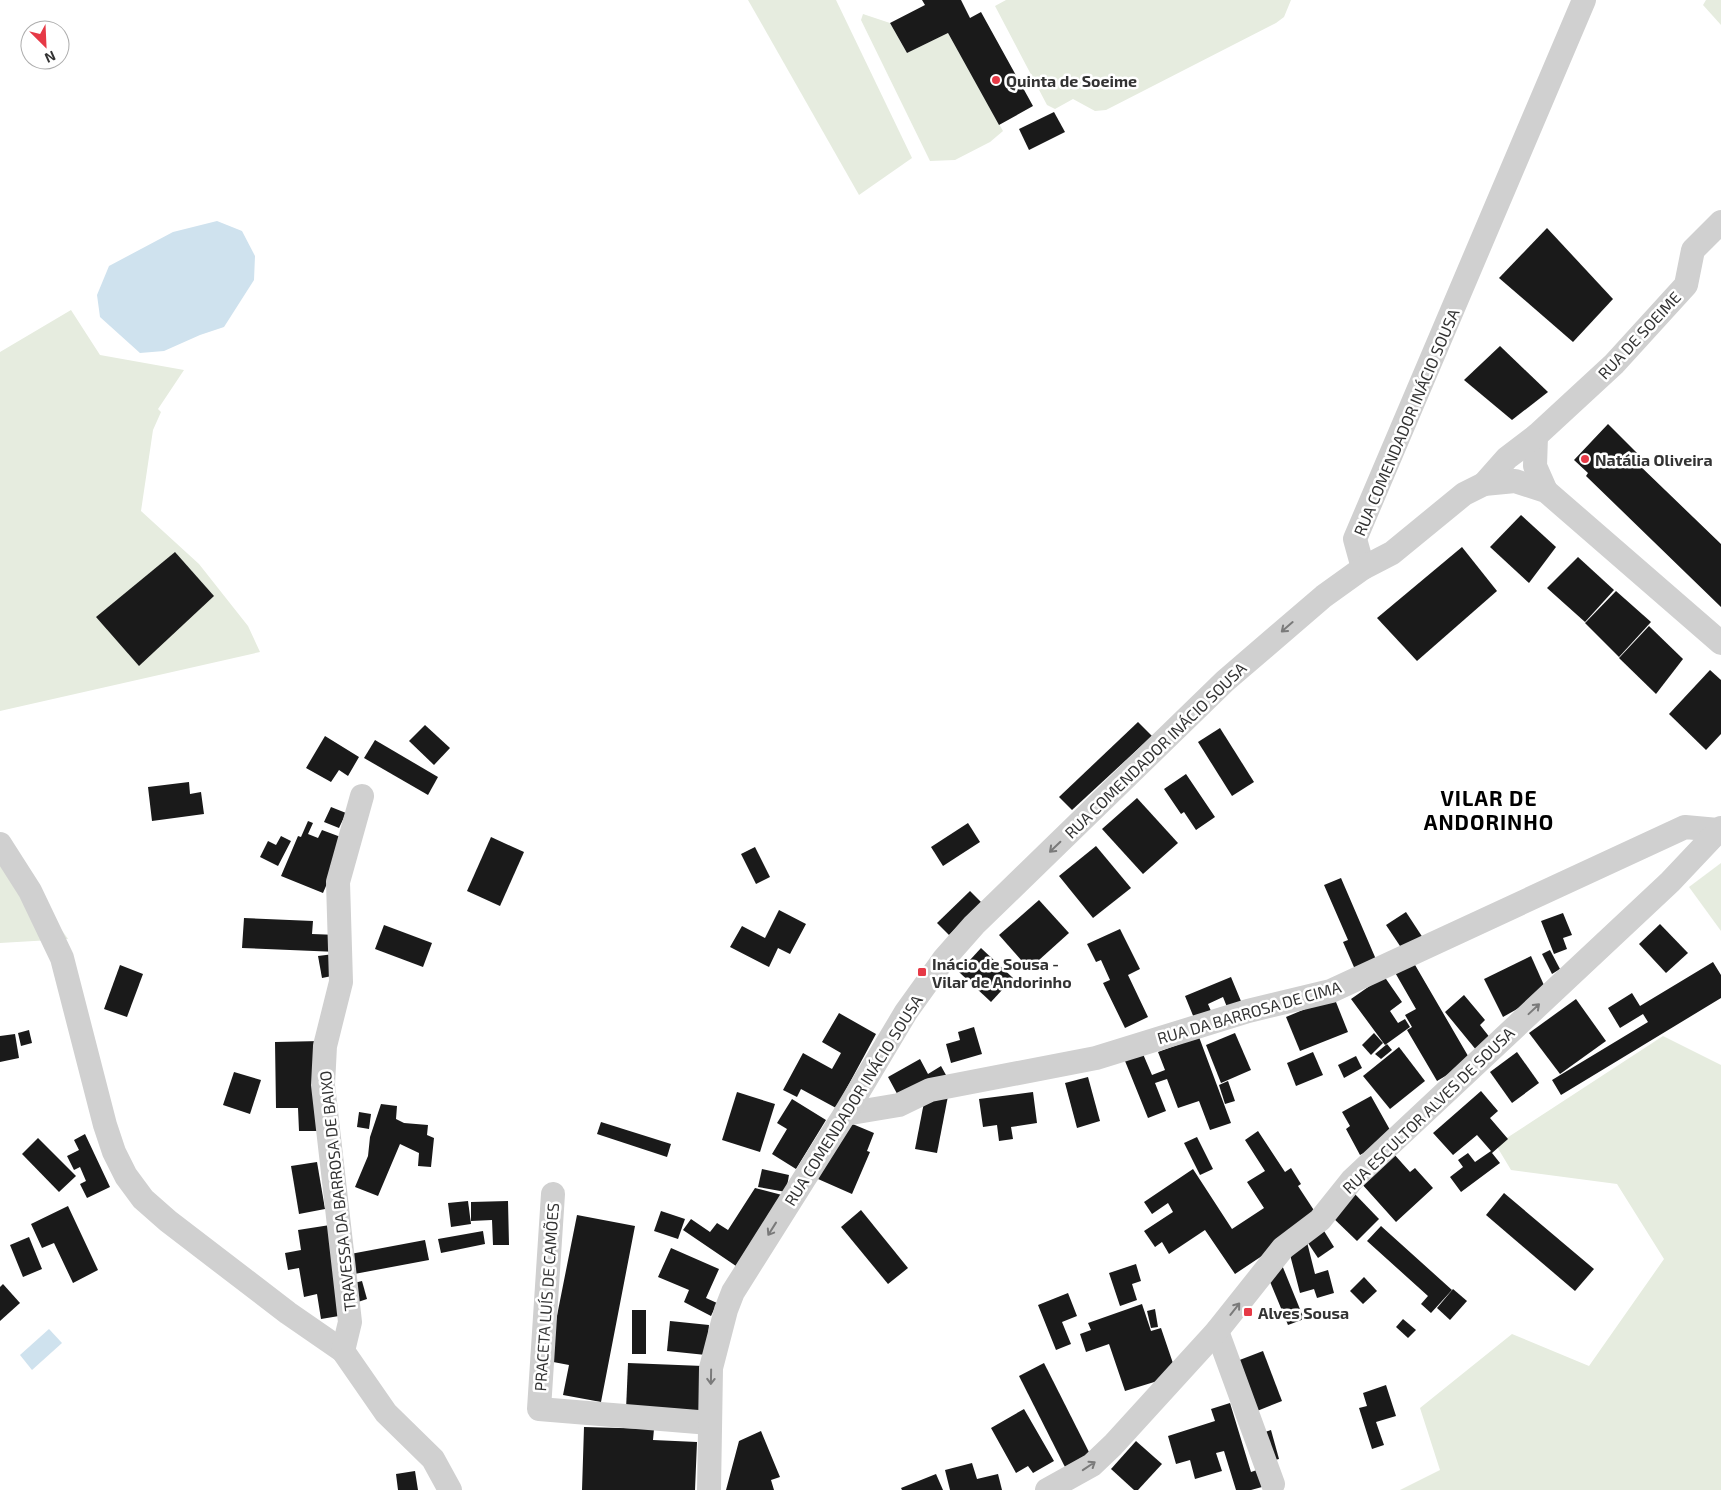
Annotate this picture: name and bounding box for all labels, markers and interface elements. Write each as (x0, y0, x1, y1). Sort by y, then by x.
north arrow (20, 20, 70, 70)
text: N (42, 48, 59, 67)
place label: Quinta de Soeime (1006, 71, 1137, 91)
marker: Quinta de Soeime (990, 74, 1002, 86)
street label: RUA DE SOEIME (1594, 287, 1684, 383)
street label: RUA COMENDADOR INÁCIO SOUSA (1349, 305, 1463, 538)
place label: Natália Oliveira (1595, 450, 1713, 469)
marker: Natália Oliveira (1579, 453, 1591, 465)
one-way arrow (1281, 622, 1294, 633)
street label: RUA COMENDADOR INÁCIO SOUSA (1060, 658, 1250, 842)
district label: VILAR DE ANDORINHO (1424, 785, 1554, 834)
one-way arrow (1048, 841, 1061, 853)
place label: Inácio de Sousa - Vilar de Andorinho (932, 954, 1072, 991)
marker: Inácio de Sousa - Vilar de Andorinho (916, 966, 928, 978)
street label: RUA DA BARROSA DE CIMA (1155, 977, 1343, 1047)
street label: RUA COMENDADOR INÁCIO SOUSA (780, 991, 926, 1209)
one-way arrow (1528, 1003, 1540, 1015)
street label: RUA ESCULTOR ALVES DE SOUSA (1338, 1023, 1518, 1197)
street label: TRAVESSA DA BARROSA DE BAIXO (315, 1070, 359, 1312)
street label: PRACETA LUÍS DE CAMÕES (530, 1202, 562, 1392)
one-way arrow (767, 1222, 777, 1236)
one-way arrow (1229, 1303, 1240, 1316)
place label: Alves Sousa (1258, 1303, 1349, 1322)
marker: Alves Sousa (1242, 1306, 1254, 1318)
one-way arrow (706, 1369, 716, 1385)
one-way arrow (1082, 1461, 1096, 1471)

